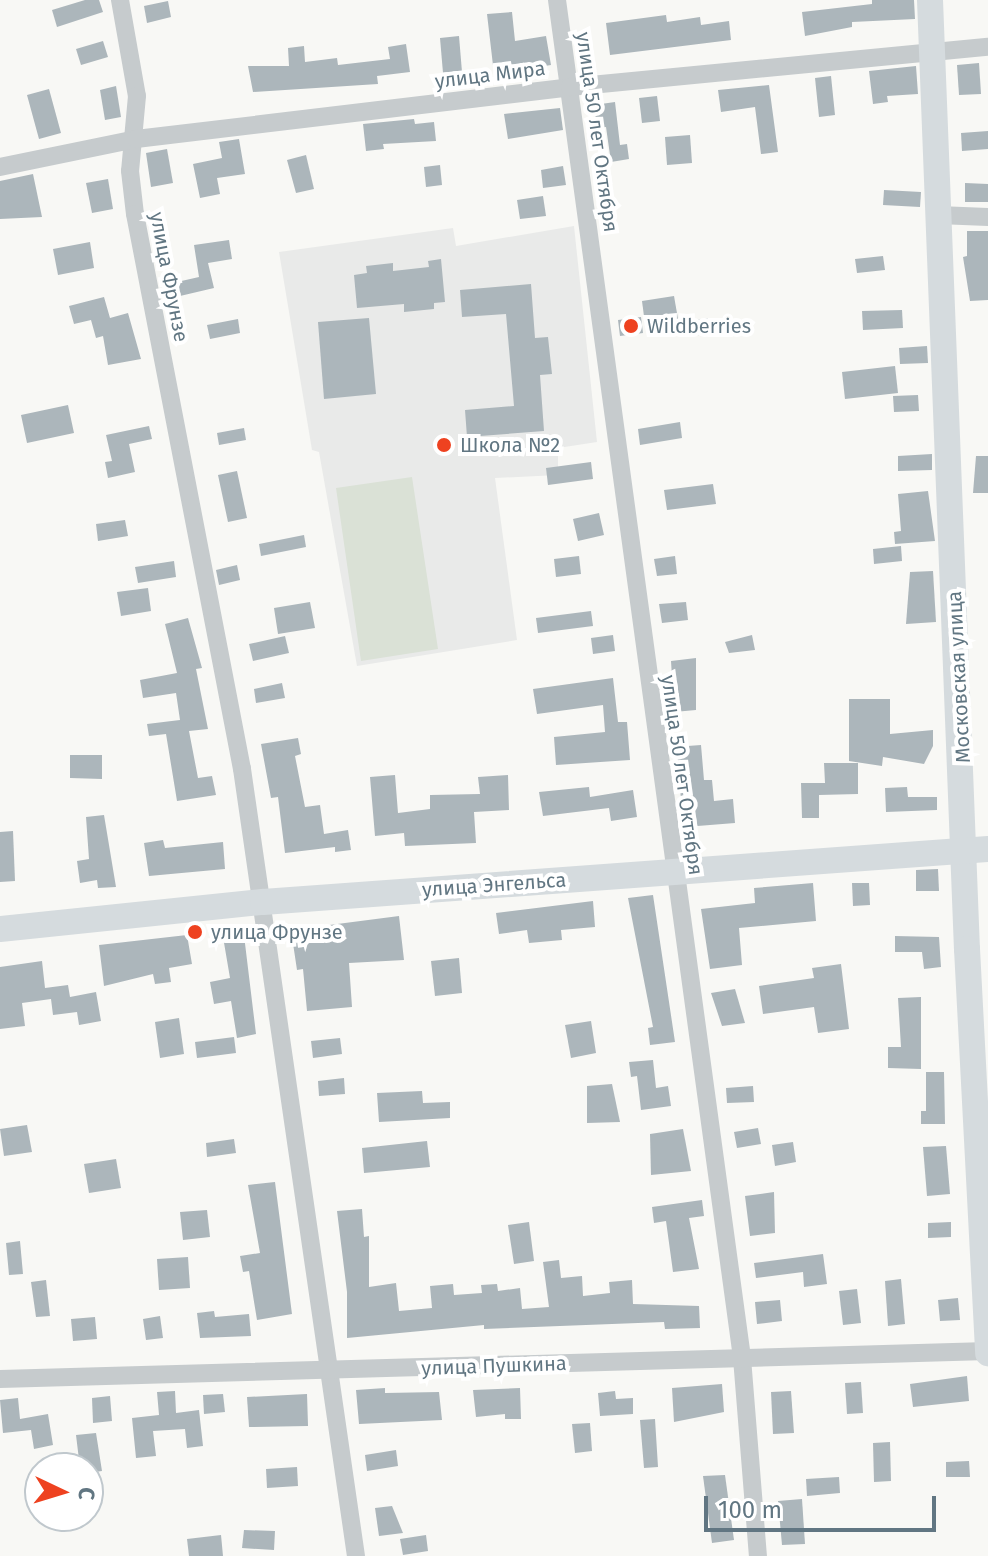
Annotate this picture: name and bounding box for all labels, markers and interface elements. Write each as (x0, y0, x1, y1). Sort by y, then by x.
street label: улица 50 лет Октября (571, 30, 623, 234)
street label: улица Мира (433, 56, 547, 94)
street label: улица Фрунзе (145, 210, 193, 344)
place label: Wildberries (647, 314, 751, 338)
marker: Wildberries (622, 317, 640, 335)
place label: Школа №2 (460, 433, 560, 457)
marker: Школа №2 (435, 436, 453, 454)
street label: Московская улица (943, 590, 975, 764)
street label: улица 50 лет Октября (656, 673, 708, 877)
street label: улица Энгельса (421, 868, 567, 902)
place label: улица Фрунзе (211, 920, 343, 944)
marker: улица Фрунзе (186, 923, 204, 941)
street label: улица Пушкина (421, 1351, 567, 1381)
north arrow (24, 1452, 104, 1532)
scale bar (708, 1480, 940, 1530)
text: С (73, 1486, 100, 1501)
text: 100 m (718, 1496, 782, 1524)

